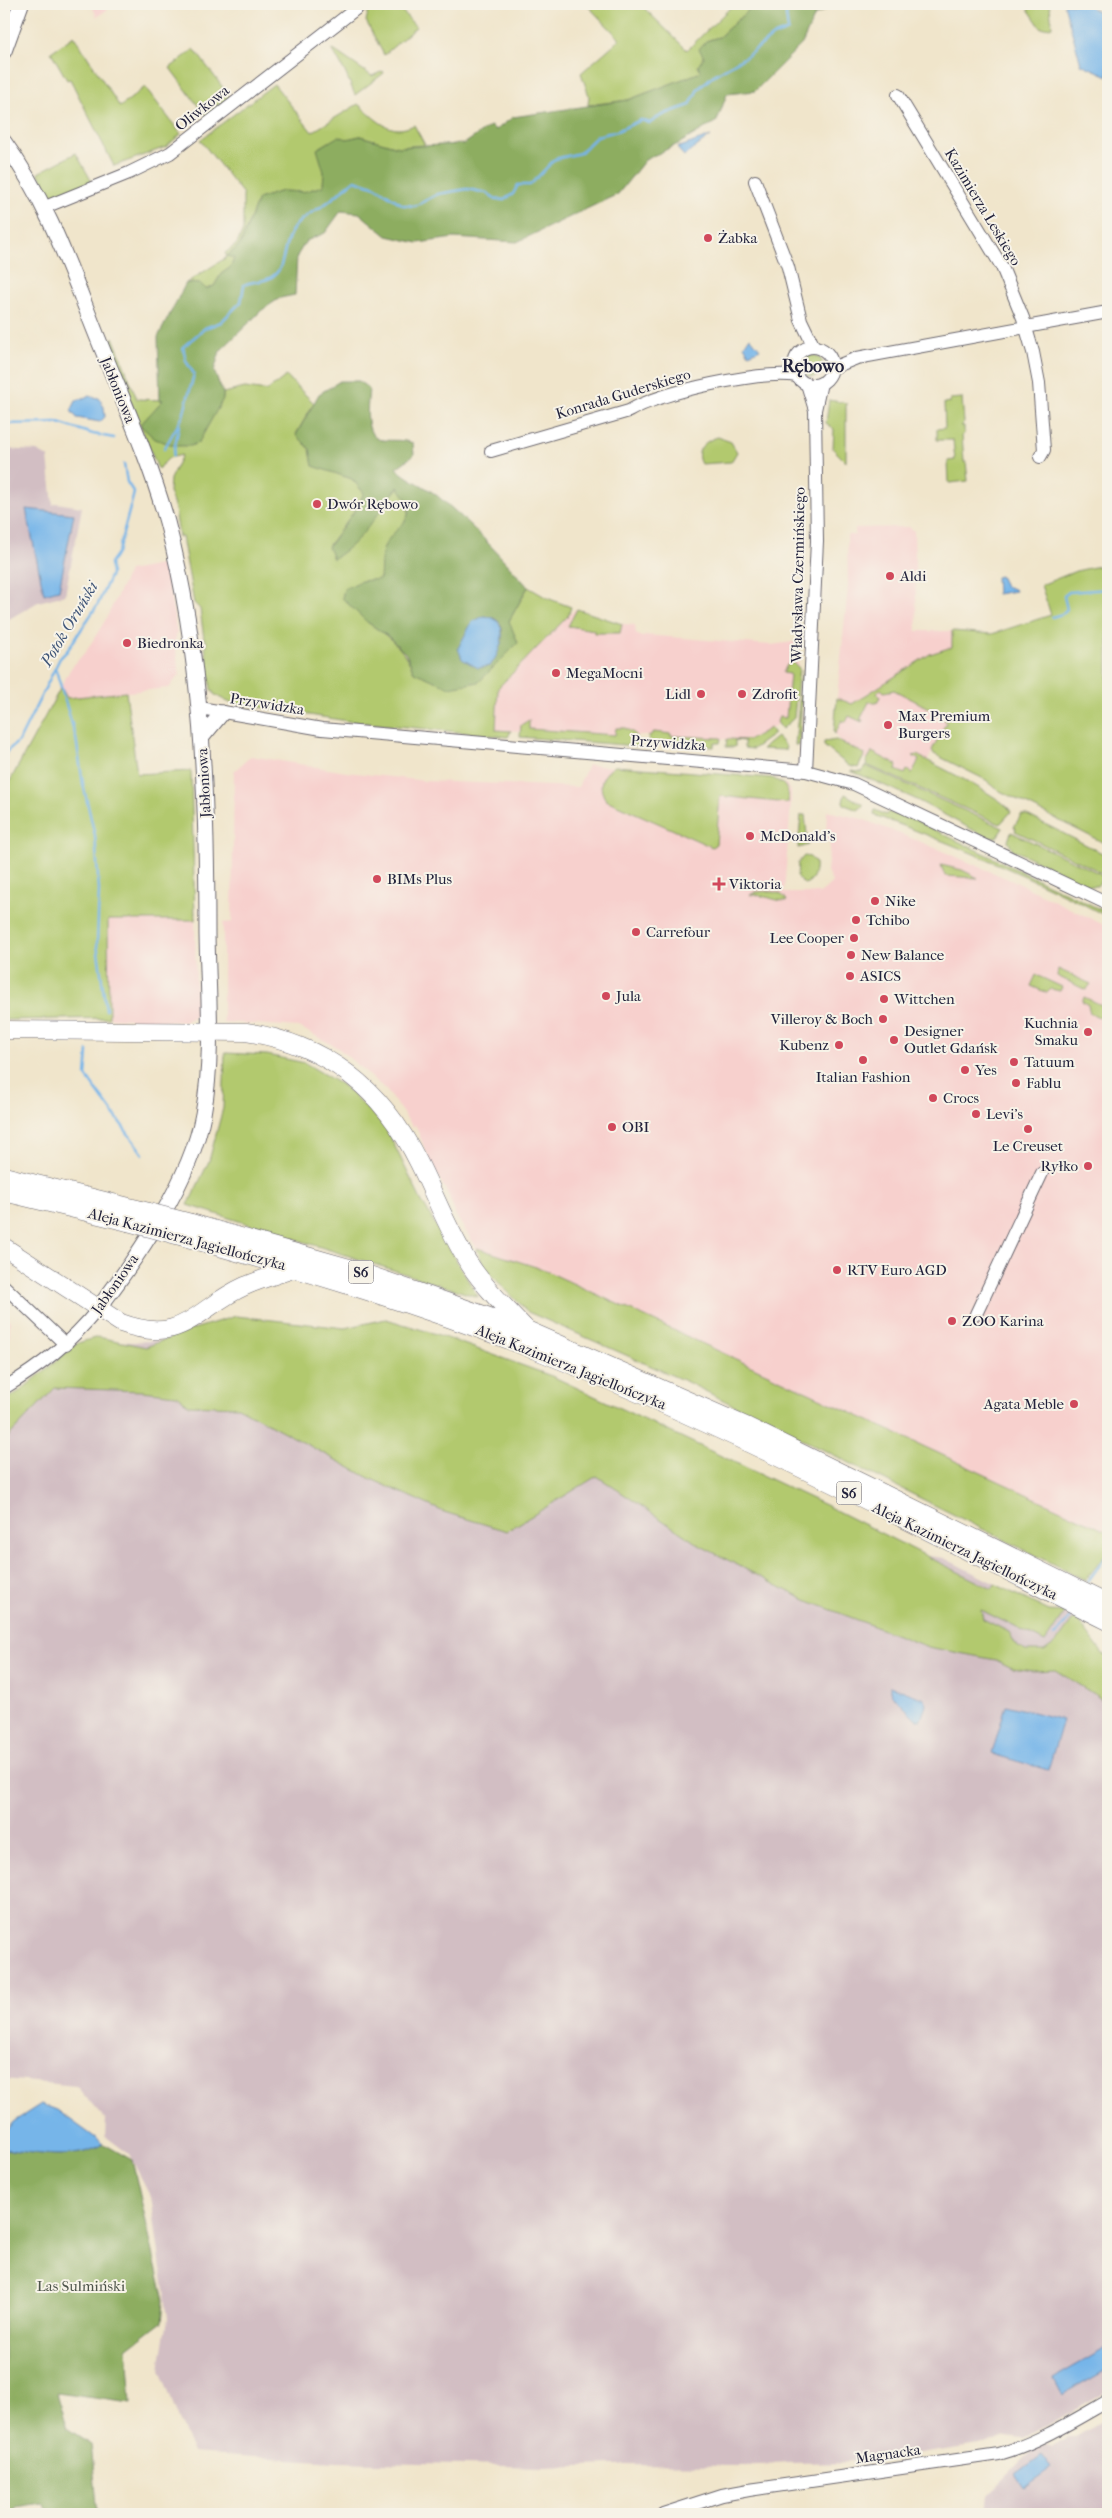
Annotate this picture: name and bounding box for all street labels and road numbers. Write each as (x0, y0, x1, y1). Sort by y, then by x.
street label: Oliwkowa (171, 81, 234, 135)
street label: Kazimierza Leskiego (941, 145, 1025, 269)
street label: Jabłoniowa (96, 353, 140, 427)
street label: Konrada Guderskiego (553, 365, 693, 423)
street label: Władysława Czermińskiego (787, 487, 809, 664)
street label: Przywidzka (229, 689, 306, 719)
street label: Przywidzka (630, 731, 707, 755)
street label: Jabłoniowa (193, 747, 215, 819)
street label: Aleja Kazimierza Jagiellończyka (85, 1204, 289, 1274)
street label: Jabłoniowa (87, 1249, 143, 1319)
road number: S6 (348, 1260, 374, 1284)
street label: Aleja Kazimierza Jagiellończyka (472, 1320, 670, 1414)
road number: S6 (836, 1482, 862, 1505)
street label: Aleja Kazimierza Jagiellończyka (869, 1498, 1061, 1604)
street label: Magnacka (854, 2440, 923, 2467)

